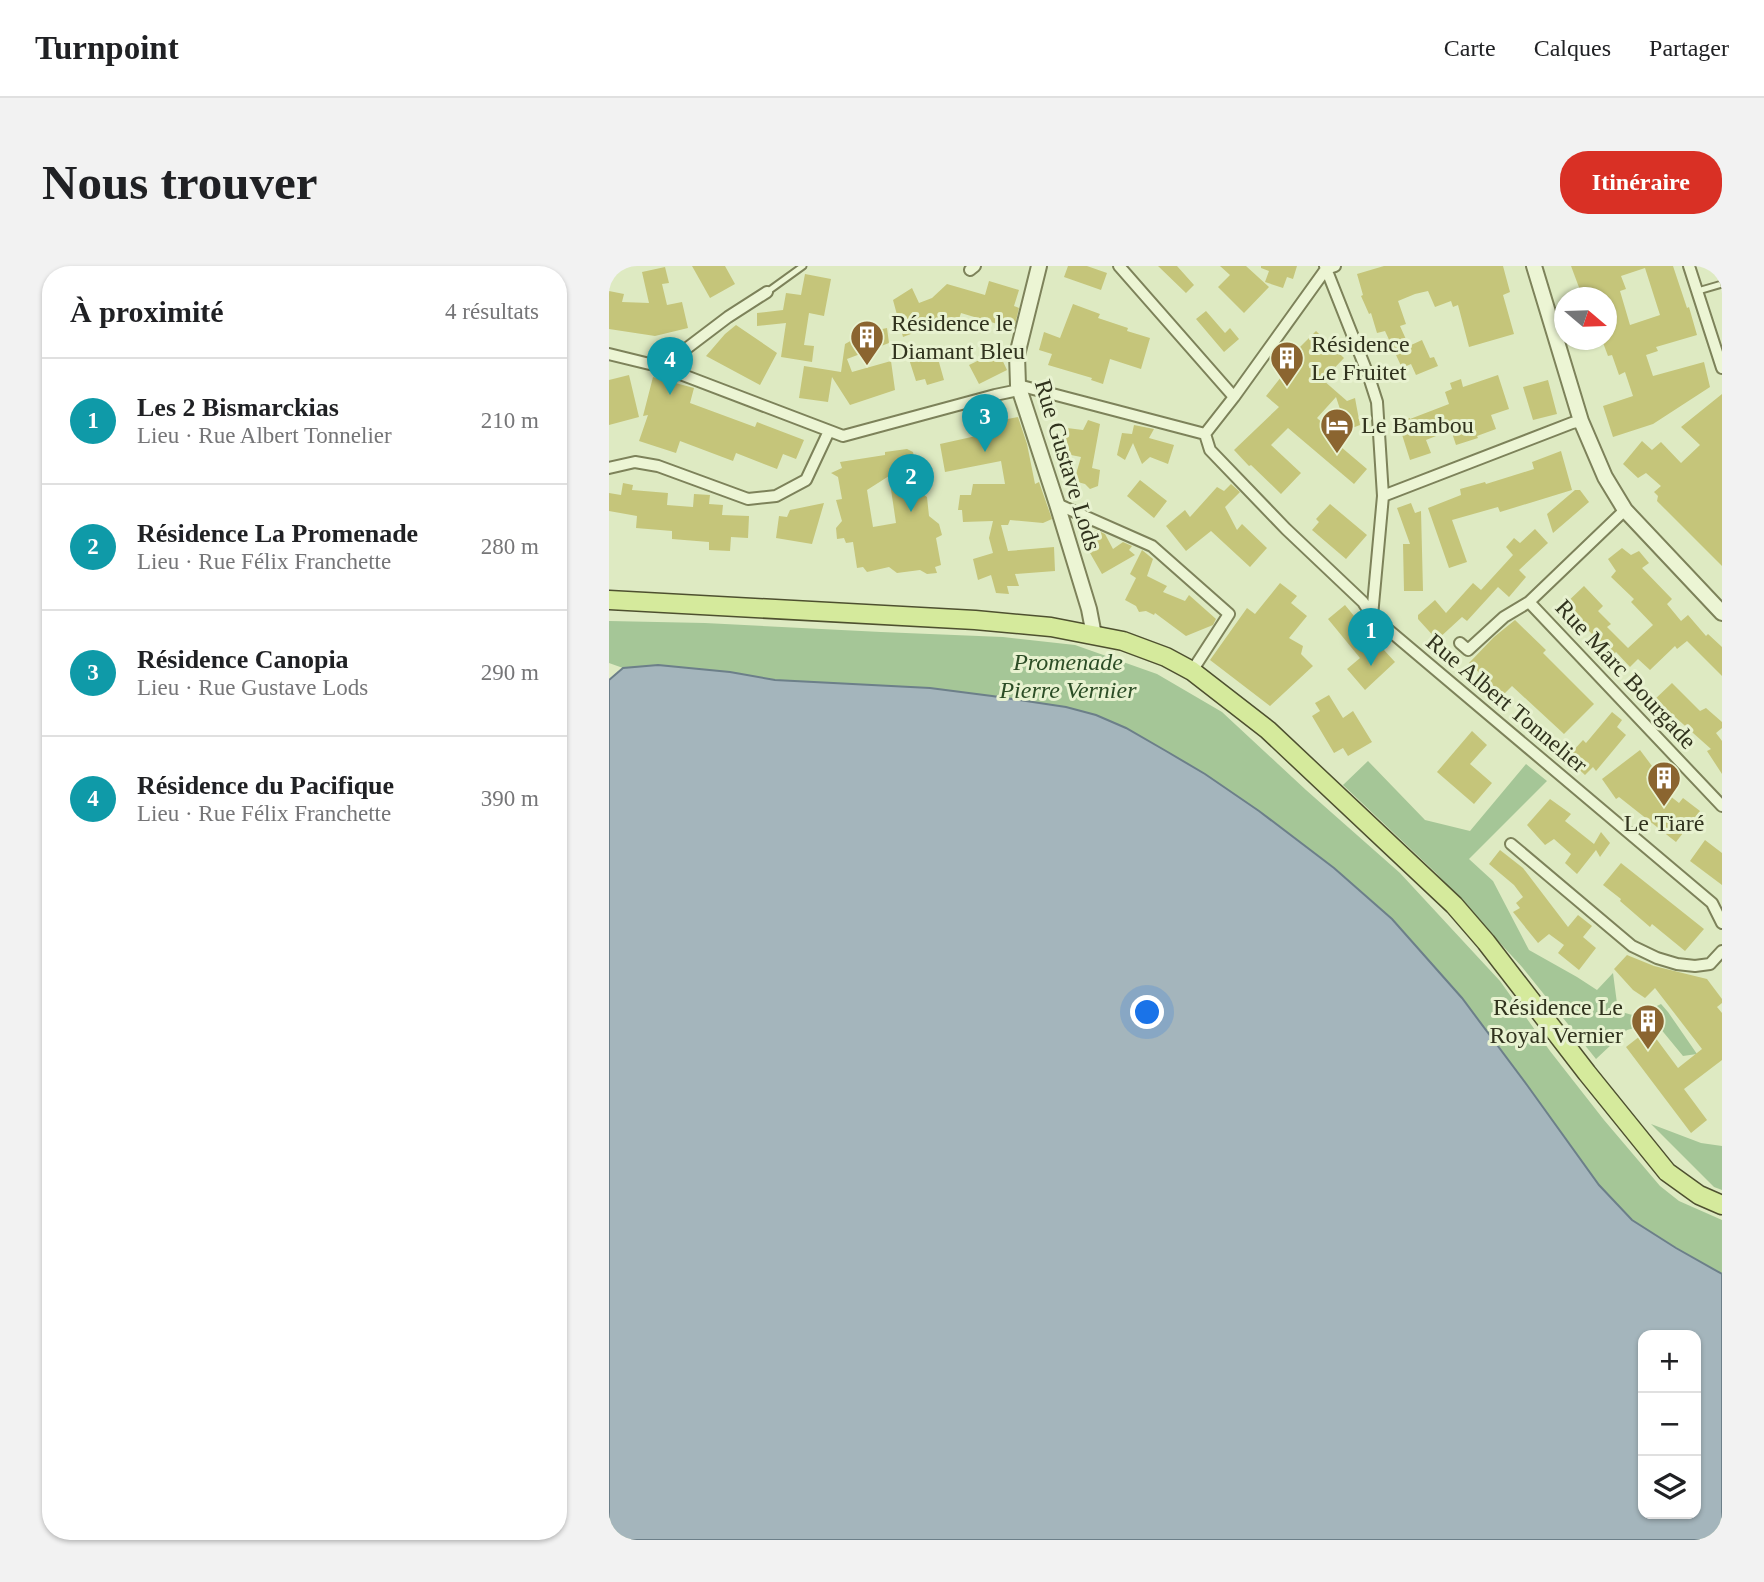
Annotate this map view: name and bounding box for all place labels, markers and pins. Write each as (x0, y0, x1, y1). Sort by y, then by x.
place label: Résidence le Diamant Bleu (891, 310, 1025, 364)
building icon: Résidence le Diamant Bleu (848, 318, 886, 367)
place label: Résidence Le Fruitet (1311, 331, 1410, 385)
pin: 4 (647, 337, 693, 395)
building icon: Résidence Le Fruitet (1268, 339, 1306, 388)
pin: 3 (962, 394, 1008, 452)
hotel icon: Le Bambou (1318, 406, 1356, 455)
place label: Le Bambou (1361, 412, 1474, 438)
pin: 2 (888, 454, 934, 512)
pin: 1 (1348, 608, 1394, 666)
building icon: Le Tiaré (1645, 759, 1683, 808)
place label: Le Tiaré (1624, 810, 1704, 836)
place label: Résidence Le Royal Vernier (1489, 994, 1623, 1048)
building icon: Résidence Le Royal Vernier (1629, 1002, 1667, 1051)

